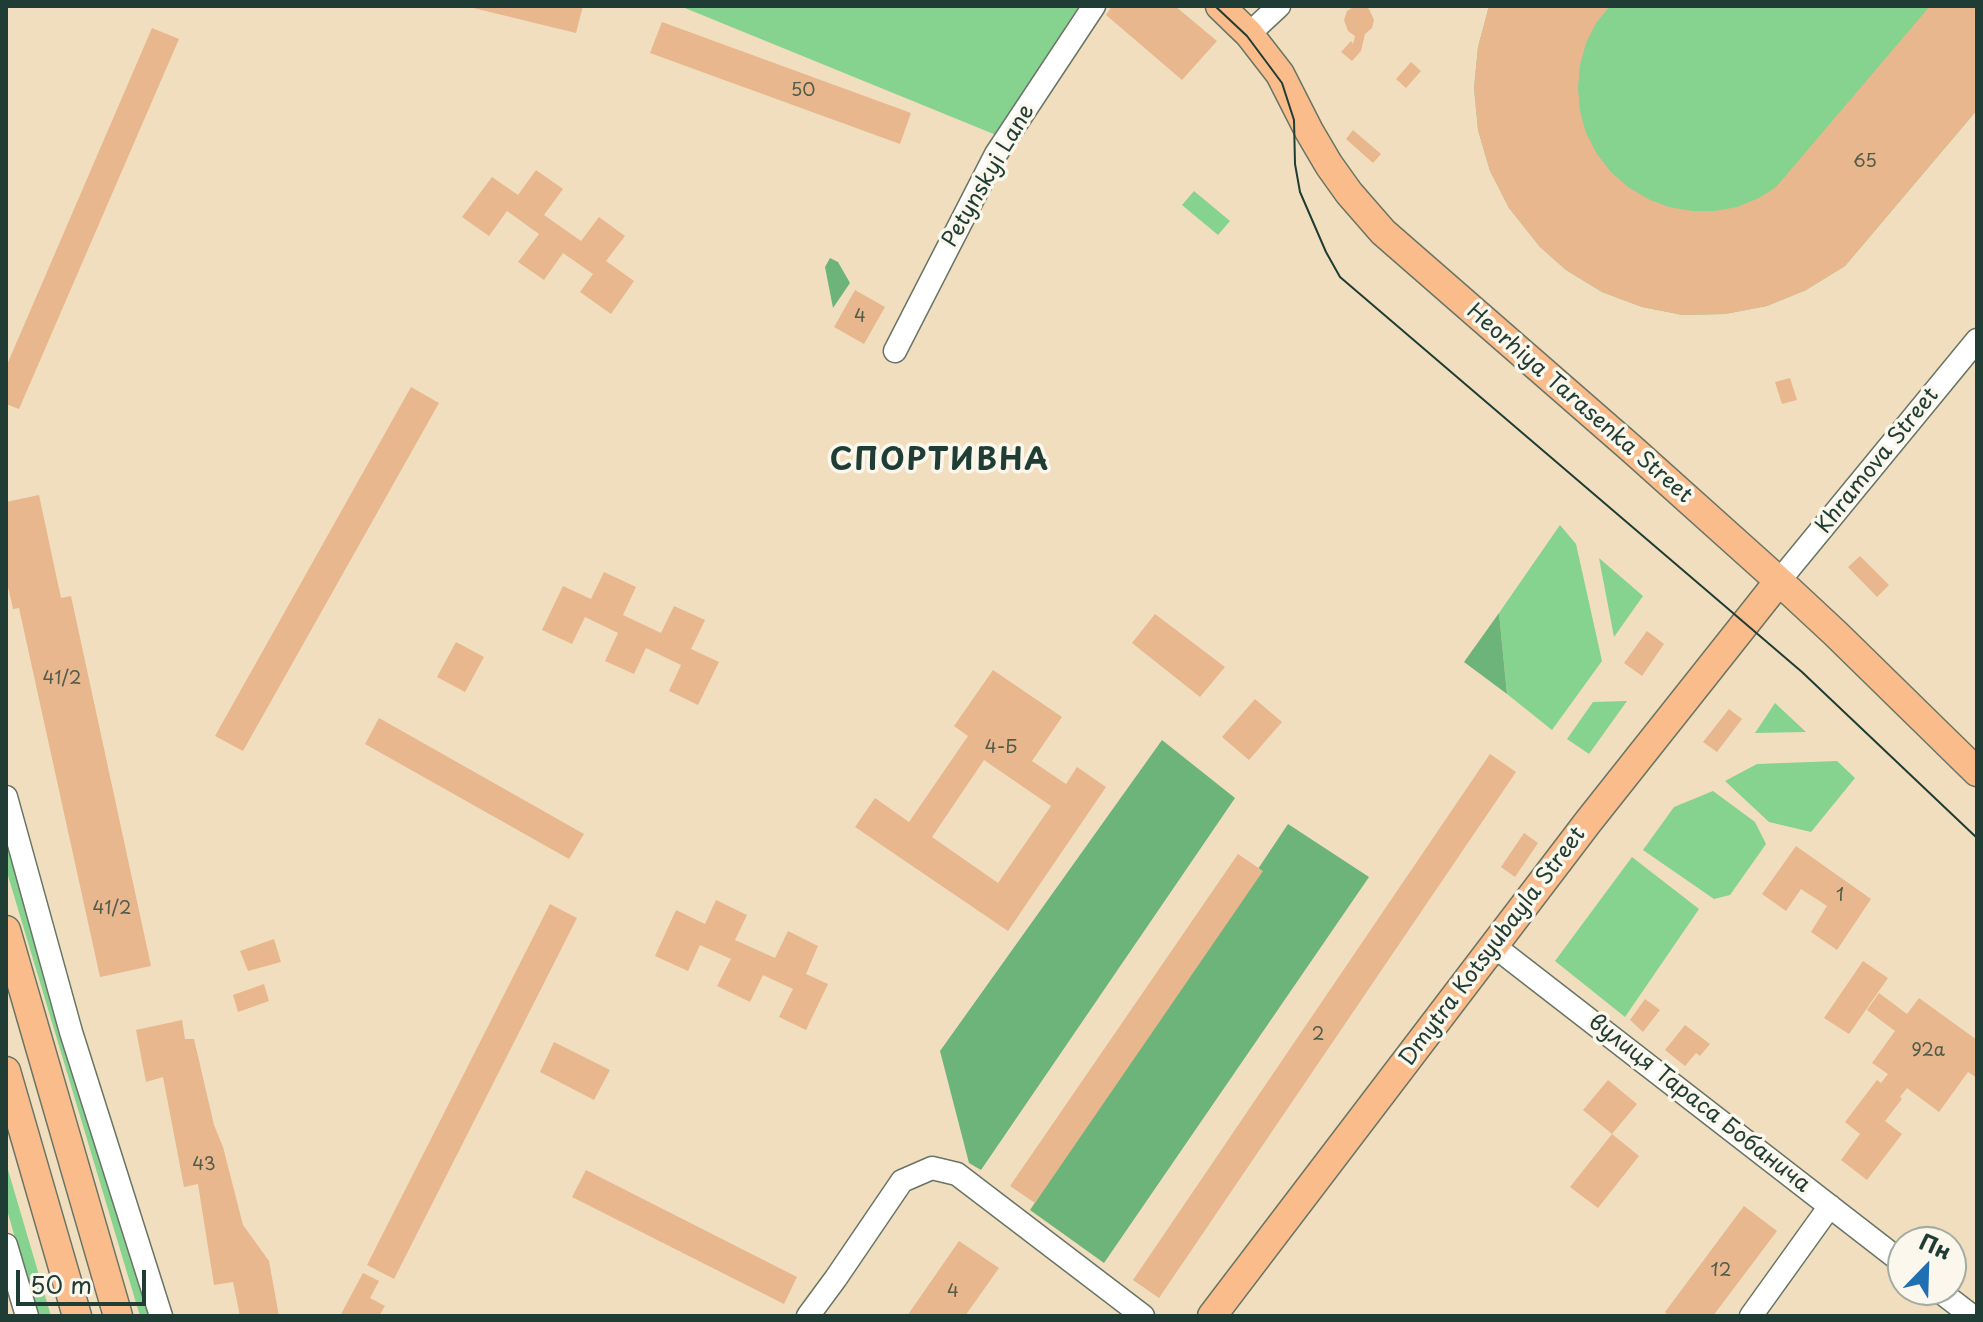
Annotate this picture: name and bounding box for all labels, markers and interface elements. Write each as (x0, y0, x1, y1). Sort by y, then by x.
house number: 50 (791, 80, 815, 102)
street label: Petynskyi Lane (937, 100, 1041, 252)
house number: 65 (1853, 151, 1877, 173)
street label: Heorhiya Tarasenka Street (1461, 299, 1697, 509)
house number: 4 (854, 306, 866, 328)
street label: Khramova Street (1811, 383, 1945, 539)
district label: СПОРТИВНА (831, 444, 1049, 480)
house number: 41/2 (43, 668, 81, 690)
house number: 4-Б (985, 737, 1017, 759)
street label: Dmytra Kotsyubayla Street (1394, 822, 1592, 1072)
house number: 1 (1836, 885, 1844, 907)
house number: 41/2 (93, 898, 131, 920)
street label: вулиця Тараса Бобанича (1583, 1009, 1815, 1199)
house number: 2 (1312, 1024, 1324, 1046)
house number: 92а (1911, 1040, 1945, 1062)
house number: 43 (192, 1154, 216, 1176)
text: Пн (1915, 1224, 1957, 1267)
north arrow (1887, 1226, 1967, 1306)
scale bar (20, 1254, 150, 1304)
house number: 12 (1711, 1260, 1731, 1282)
text: 50 m (30, 1266, 92, 1302)
house number: 4 (947, 1281, 959, 1303)

